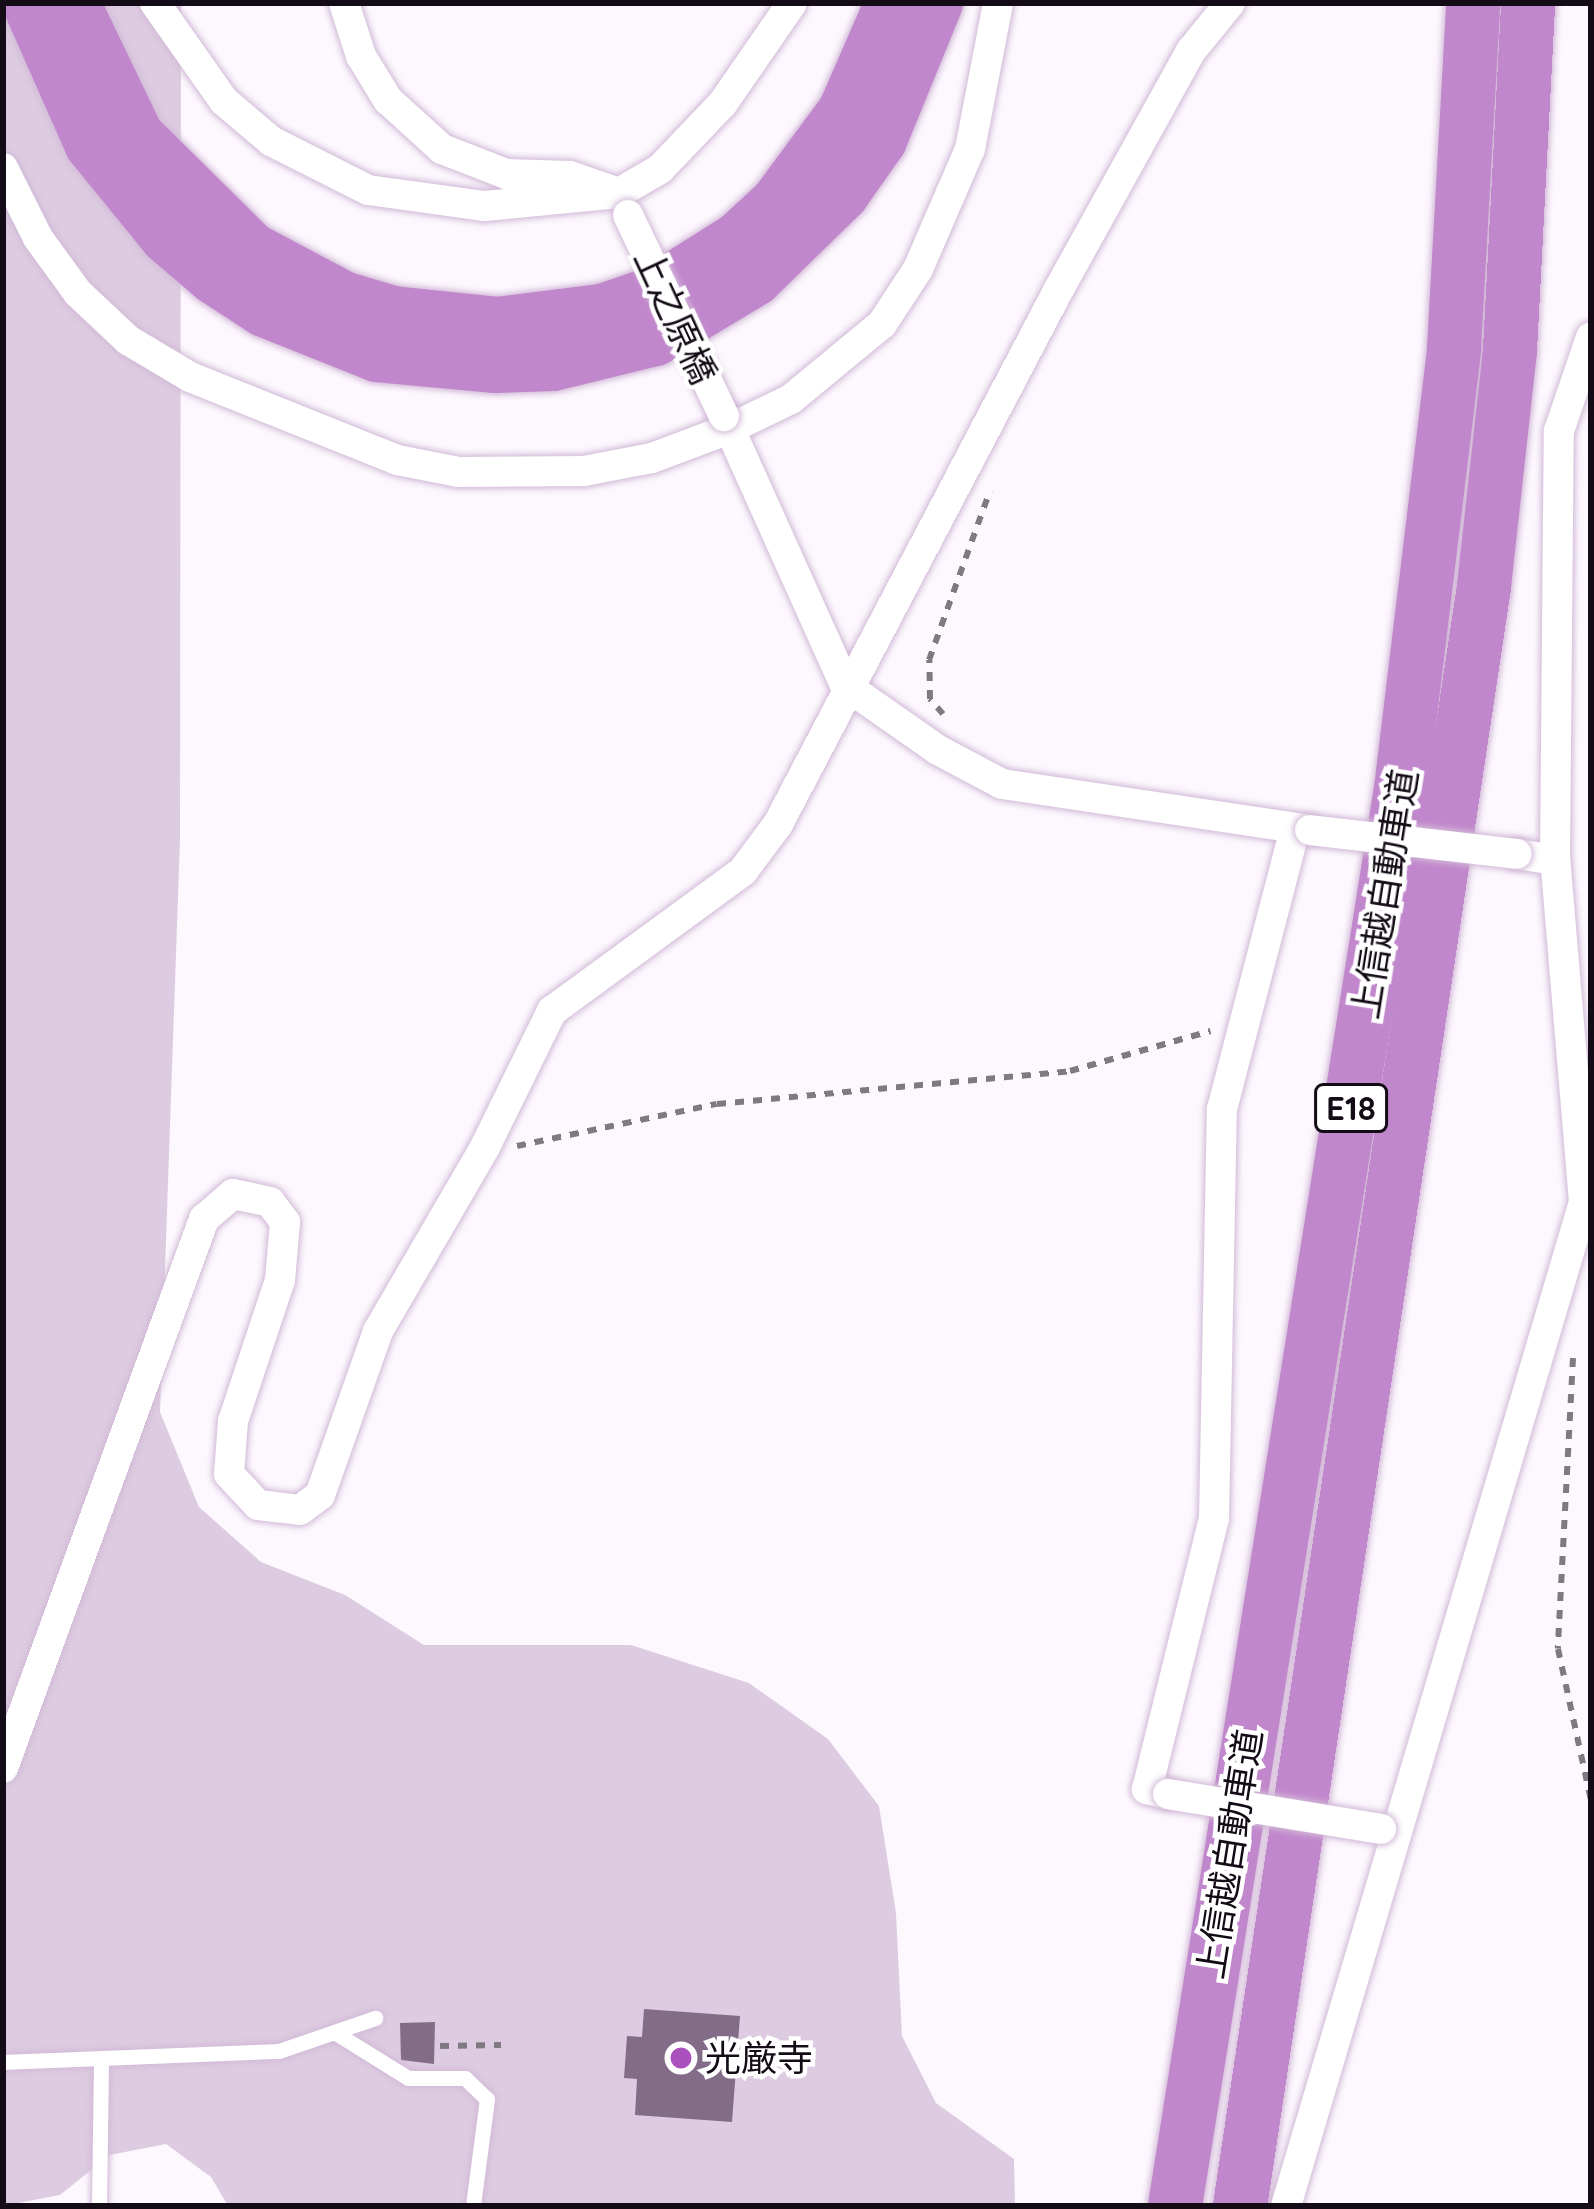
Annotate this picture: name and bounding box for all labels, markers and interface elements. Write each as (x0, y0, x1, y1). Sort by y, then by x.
street label: 上之原橋 (626, 242, 726, 390)
street label: 上信越自動車道 (1343, 766, 1425, 1022)
road number: E18 (1312, 1081, 1390, 1135)
street label: 上信越自動車道 (1188, 1726, 1270, 1982)
place label: 光厳寺 (705, 2036, 813, 2080)
marker: 光厳寺 (668, 2045, 694, 2071)

